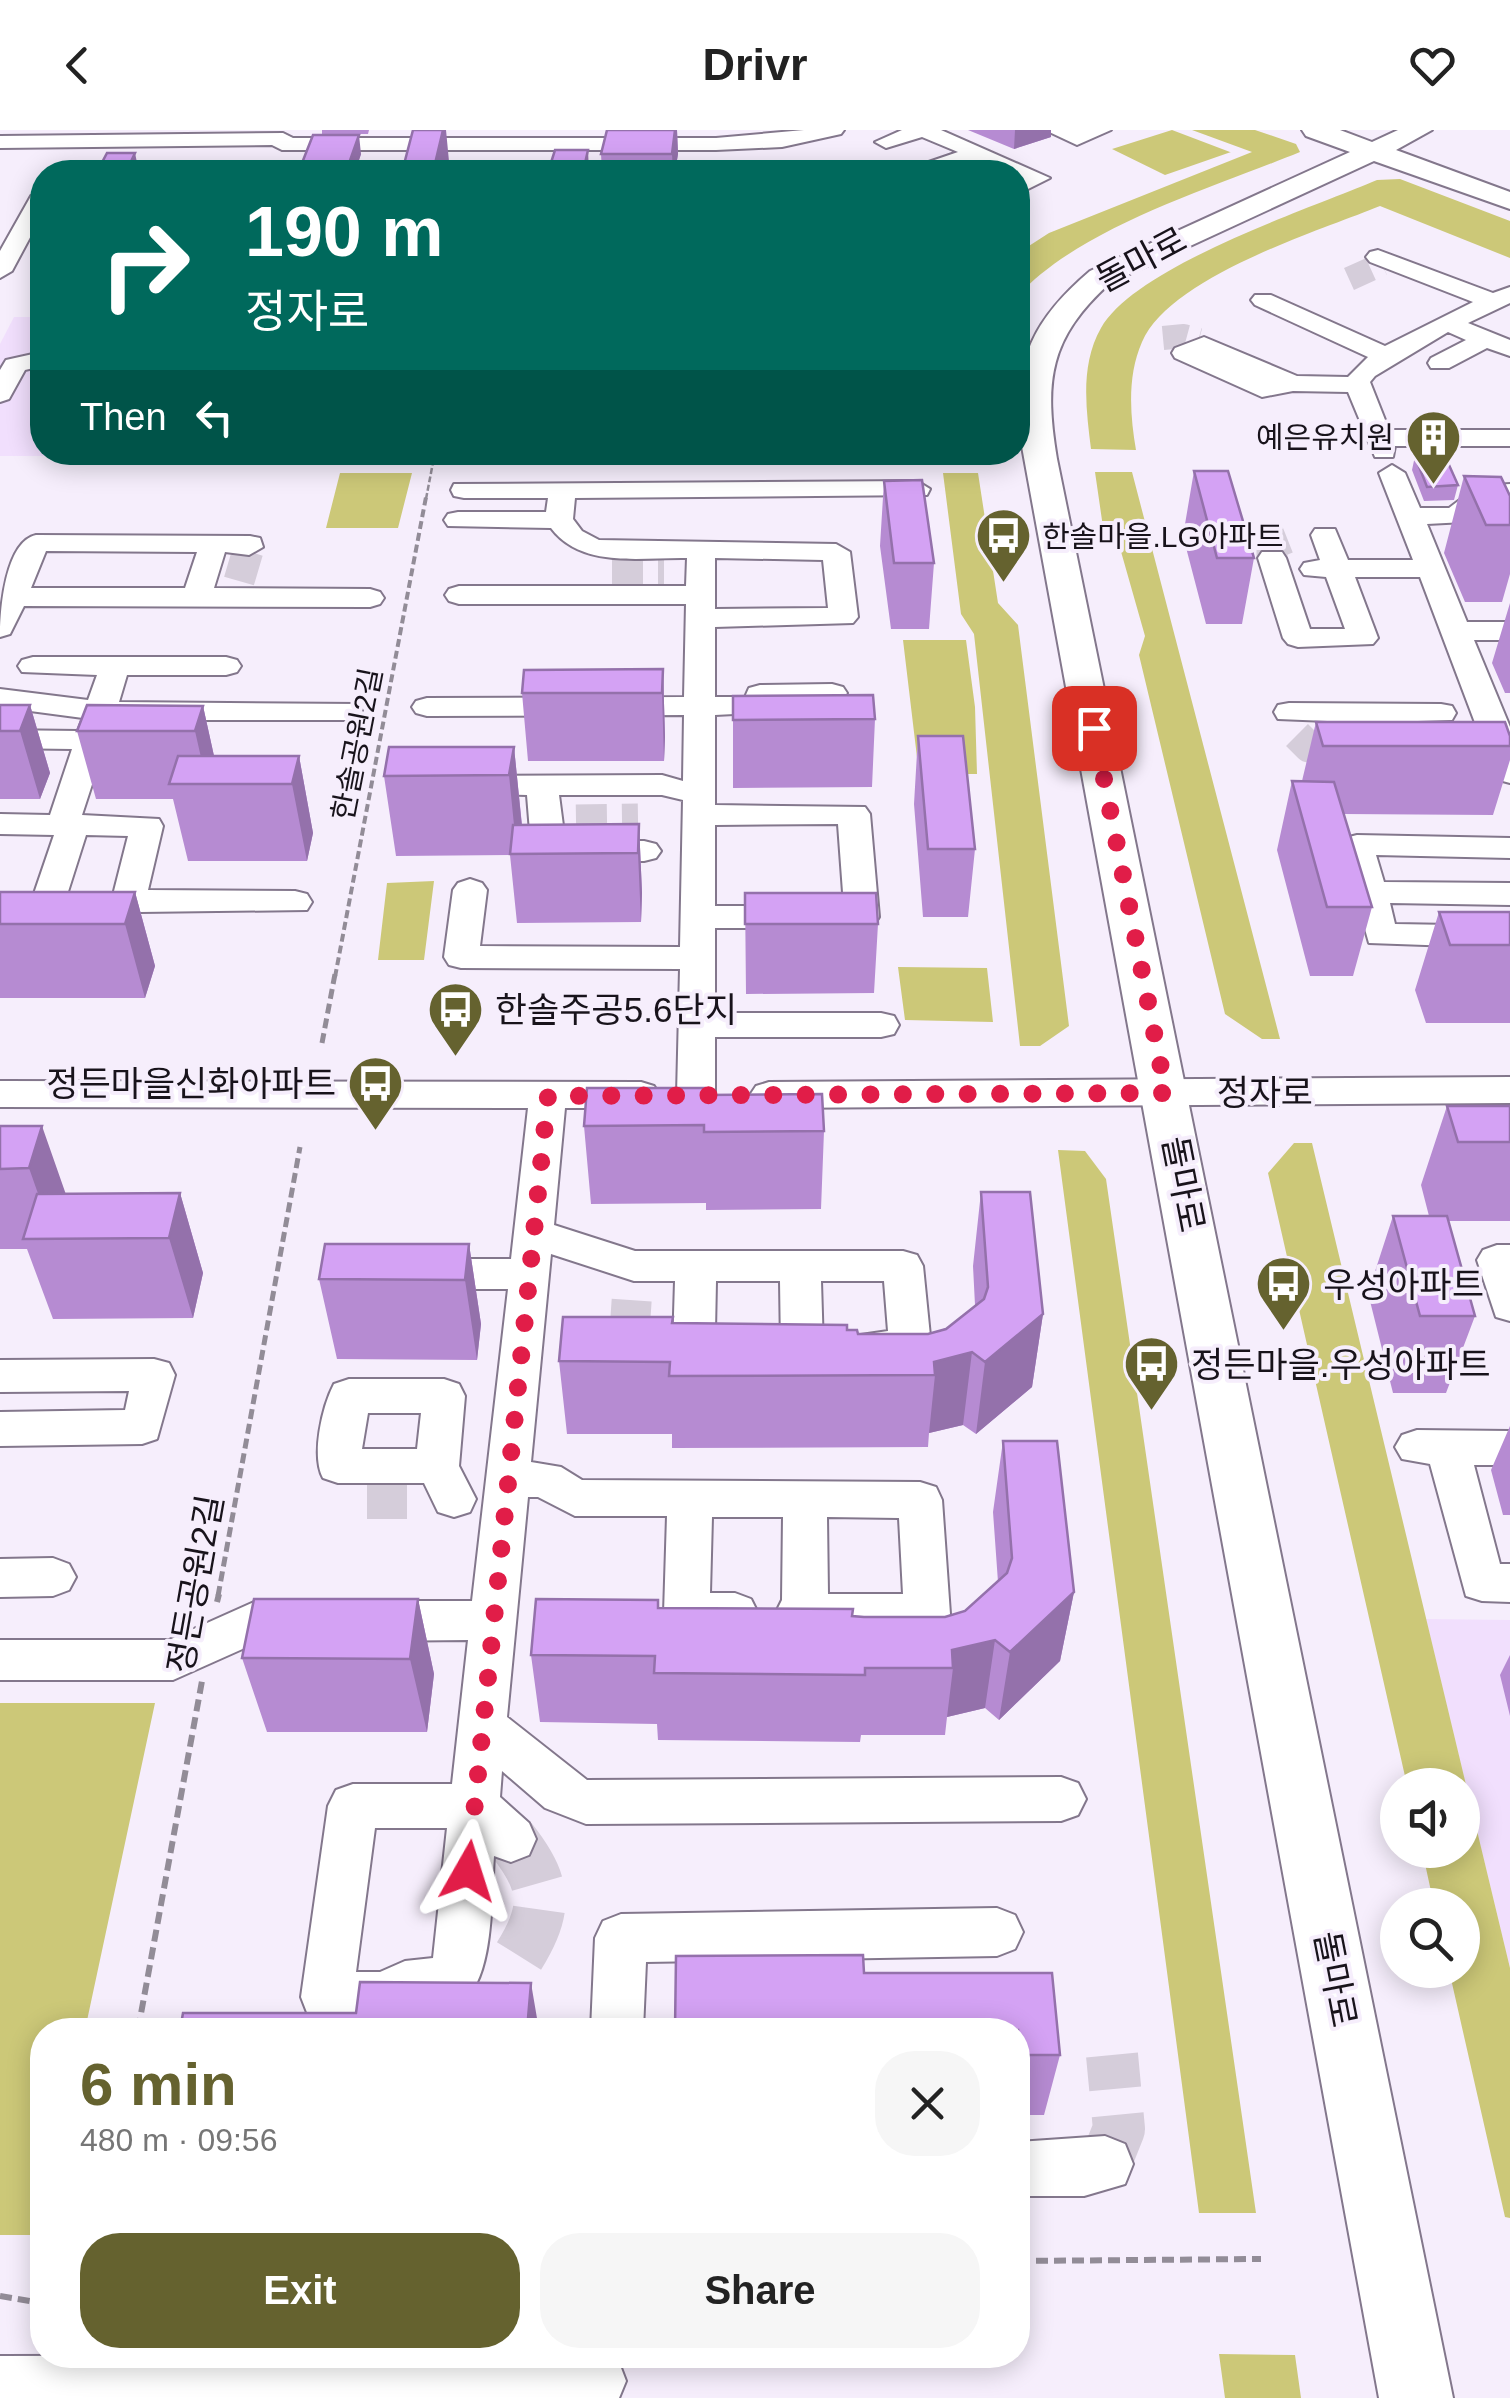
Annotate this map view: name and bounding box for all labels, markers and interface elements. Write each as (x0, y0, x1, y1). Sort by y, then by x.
icon: back (50, 38, 105, 93)
icon: heart (1405, 38, 1460, 93)
text: Drivr (702, 39, 808, 90)
text: 190 m (245, 193, 443, 271)
icon: right (80, 200, 210, 330)
street label: 돌마로 (1089, 219, 1193, 299)
text: 정자로 (245, 286, 369, 337)
icon: left (187, 390, 242, 445)
text: Then (80, 396, 167, 438)
building icon: 예은유치원 (1403, 407, 1463, 486)
place label: 예은유치원 (1256, 421, 1394, 454)
bus stop icon: 한솔마을.LG아파트 (973, 506, 1033, 585)
place label: 한솔마을.LG아파트 (1042, 520, 1284, 553)
street label: 한솔공원2길 (326, 665, 388, 823)
pin (1052, 686, 1137, 771)
icon: arrive (1067, 701, 1122, 756)
bus stop icon: 한솔주공5.6단지 (426, 979, 486, 1058)
place label: 한솔주공5.6단지 (495, 990, 737, 1029)
bus stop icon: 정든마을신화아파트 (345, 1053, 405, 1132)
place label: 정든마을신화아파트 (46, 1064, 336, 1103)
street label: 정자로 (1217, 1073, 1313, 1112)
street label: 돌마로 (1156, 1133, 1212, 1235)
bus stop icon: 우성아파트 (1254, 1254, 1314, 1333)
place label: 우성아파트 (1323, 1265, 1484, 1304)
bus stop icon: 정든마을.우성아파트 (1122, 1334, 1182, 1413)
place label: 정든마을.우성아파트 (1191, 1345, 1491, 1384)
street label: 정든공원2길 (160, 1492, 230, 1676)
map controls (1380, 1768, 1480, 1988)
button: sound (1380, 1768, 1480, 1868)
position arrow (416, 1819, 520, 1923)
button: search (1380, 1888, 1480, 1988)
street label: 돌마로 (1308, 1928, 1364, 2030)
text: 6 min (80, 2051, 237, 2118)
button: close (875, 2051, 980, 2156)
text: 480 m · 09:56 (80, 2122, 277, 2158)
button: Exit (80, 2233, 520, 2348)
button: Share (540, 2233, 980, 2348)

